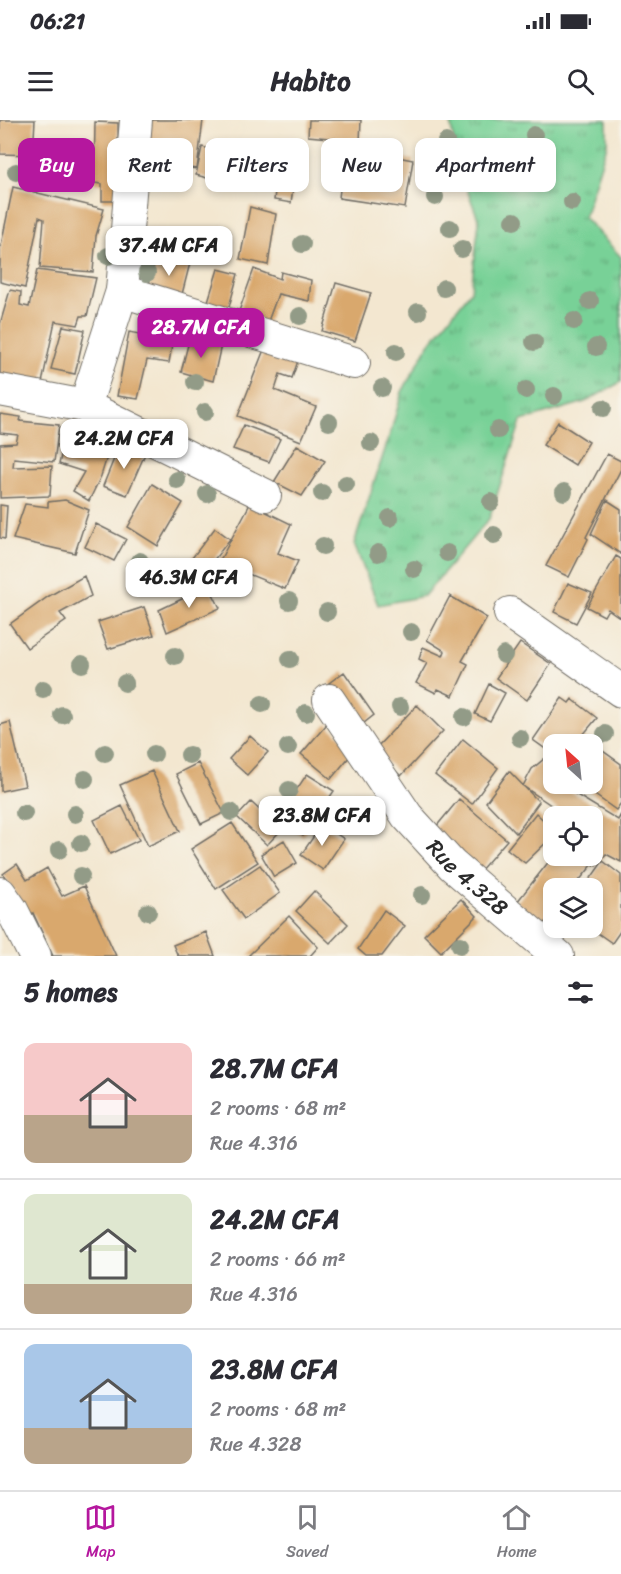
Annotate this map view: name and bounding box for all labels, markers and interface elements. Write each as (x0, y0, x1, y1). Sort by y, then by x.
text: 06:21 (30, 2, 85, 41)
text: Habito (270, 57, 351, 105)
icon: menu (24, 65, 57, 98)
icon: search (564, 65, 597, 98)
chip: Buy (18, 138, 95, 192)
chip: Rent (107, 138, 193, 192)
chip: Filters (205, 138, 309, 192)
chip: New (321, 138, 403, 192)
chip: Apartment (415, 138, 556, 192)
pin: 37.4M CFA (100, 226, 238, 277)
text: 37.4M CFA (120, 228, 218, 263)
pin: 28.7M CFA (132, 308, 270, 359)
text: 28.7M CFA (151, 310, 251, 345)
pin: 24.2M CFA (55, 419, 193, 470)
text: 24.2M CFA (74, 421, 174, 456)
pin: 46.3M CFA (120, 558, 258, 609)
text: 46.3M CFA (140, 560, 238, 595)
north arrow (543, 734, 603, 794)
map controls (543, 734, 603, 938)
pin: 23.8M CFA (253, 796, 391, 847)
text: 23.8M CFA (273, 798, 371, 833)
button: locate (543, 806, 603, 866)
street label: Rue 4.328 (417, 829, 518, 925)
button: layers (543, 878, 603, 938)
text: 5 homes (24, 969, 117, 1015)
icon: filters (564, 976, 597, 1009)
text: 28.7M CFA (210, 1045, 339, 1091)
icon: home (72, 1067, 144, 1139)
text: 2 rooms · 68 m² (210, 1091, 346, 1126)
text: Rue 4.316 (210, 1126, 298, 1161)
text: 24.2M CFA (210, 1196, 340, 1242)
icon: home (72, 1218, 144, 1290)
text: 2 rooms · 66 m² (210, 1242, 346, 1277)
text: Rue 4.316 (210, 1277, 298, 1312)
text: 23.8M CFA (210, 1346, 338, 1392)
icon: home (72, 1368, 144, 1440)
text: 2 rooms · 68 m² (210, 1392, 346, 1427)
text: Rue 4.328 (210, 1427, 301, 1462)
tab: Map (84, 1501, 117, 1566)
tab: Saved (286, 1501, 328, 1566)
tab: Home (497, 1501, 537, 1566)

